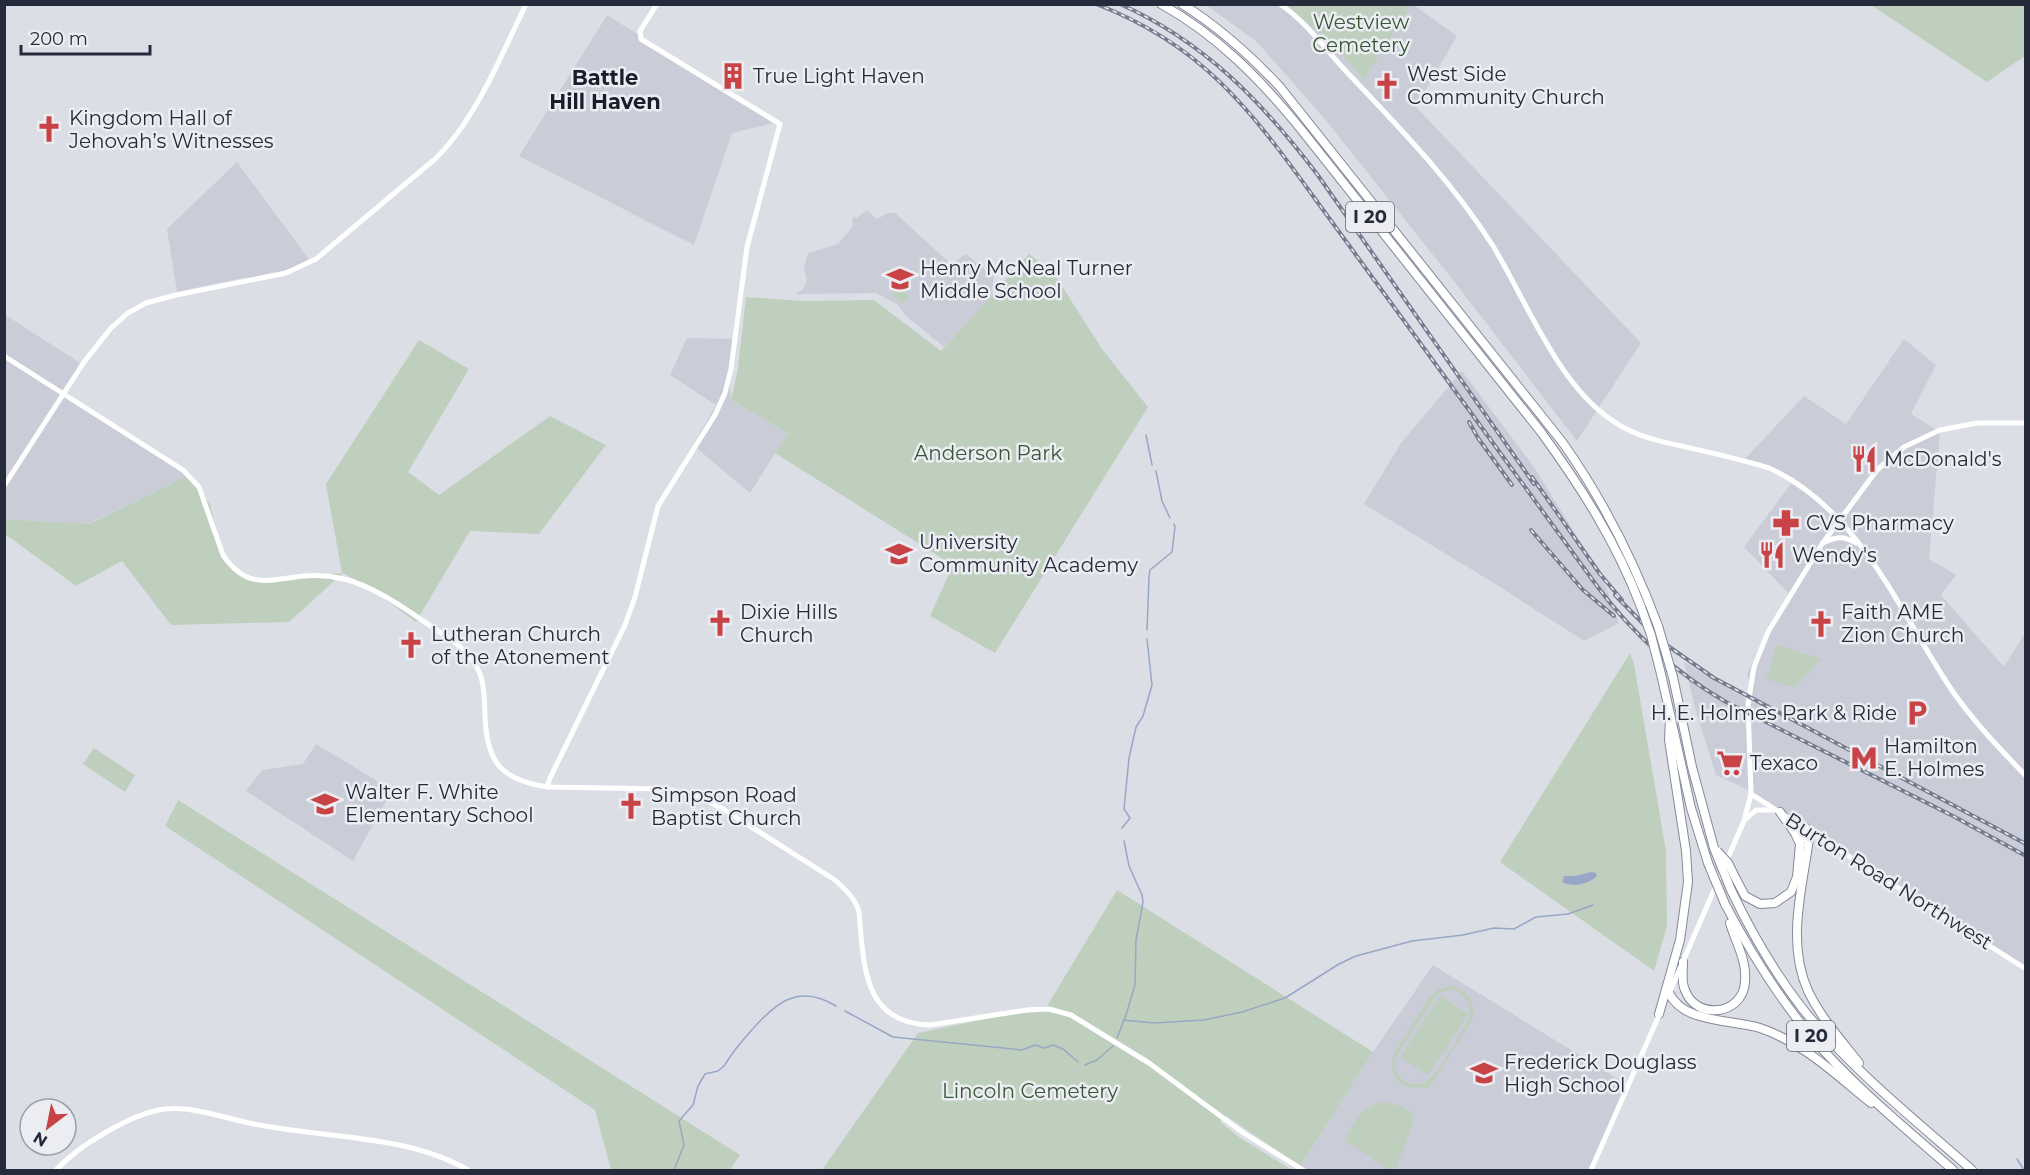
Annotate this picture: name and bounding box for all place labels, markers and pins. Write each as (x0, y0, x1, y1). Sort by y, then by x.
building icon: True Light Haven (718, 61, 748, 91)
place label: West Side Community Church (1407, 62, 1605, 109)
place label: True Light Haven (753, 64, 925, 88)
church icon: West Side Community Church (1372, 71, 1402, 101)
place label: Kingdom Hall of Jehovah’s Witnesses (68, 106, 274, 153)
church icon: Kingdom Hall of Jehovah’s Witnesses (34, 114, 64, 144)
place label: Henry McNeal Turner Middle School (920, 256, 1133, 303)
school or university icon: Henry McNeal Turner Middle School (885, 264, 915, 294)
restaurant icon: McDonald's (1849, 444, 1879, 474)
place label: McDonald's (1884, 447, 2002, 471)
pharmacy icon: CVS Pharmacy (1771, 508, 1801, 538)
place label: CVS Pharmacy (1806, 511, 1954, 535)
place label: University Community Academy (919, 530, 1138, 577)
school or university icon: University Community Academy (884, 539, 914, 569)
restaurant icon: Wendy's (1757, 540, 1787, 570)
place label: Wendy's (1792, 543, 1877, 567)
place label: Dixie Hills Church (740, 600, 838, 647)
place label: Faith AME Zion Church (1841, 600, 1964, 647)
church icon: Dixie Hills Church (705, 608, 735, 638)
church icon: Faith AME Zion Church (1806, 609, 1836, 639)
place label: Lutheran Church of the Atonement (431, 622, 610, 669)
church icon: Lutheran Church of the Atonement (396, 630, 426, 660)
parking icon: H. E. Holmes Park & Ride (1902, 698, 1932, 728)
place label: H. E. Holmes Park & Ride (1651, 701, 1897, 725)
place label: Hamilton E. Holmes (1884, 734, 1985, 781)
metro station icon: Hamilton E. Holmes (1849, 743, 1879, 773)
supermarket icon: Texaco (1715, 748, 1745, 778)
place label: Texaco (1750, 751, 1818, 775)
place label: Walter F. White Elementary School (345, 780, 534, 827)
place label: Simpson Road Baptist Church (651, 783, 802, 830)
school or university icon: Walter F. White Elementary School (310, 789, 340, 819)
church icon: Simpson Road Baptist Church (616, 791, 646, 821)
place label: Frederick Douglass High School (1504, 1050, 1697, 1097)
school or university icon: Frederick Douglass High School (1469, 1058, 1499, 1088)

